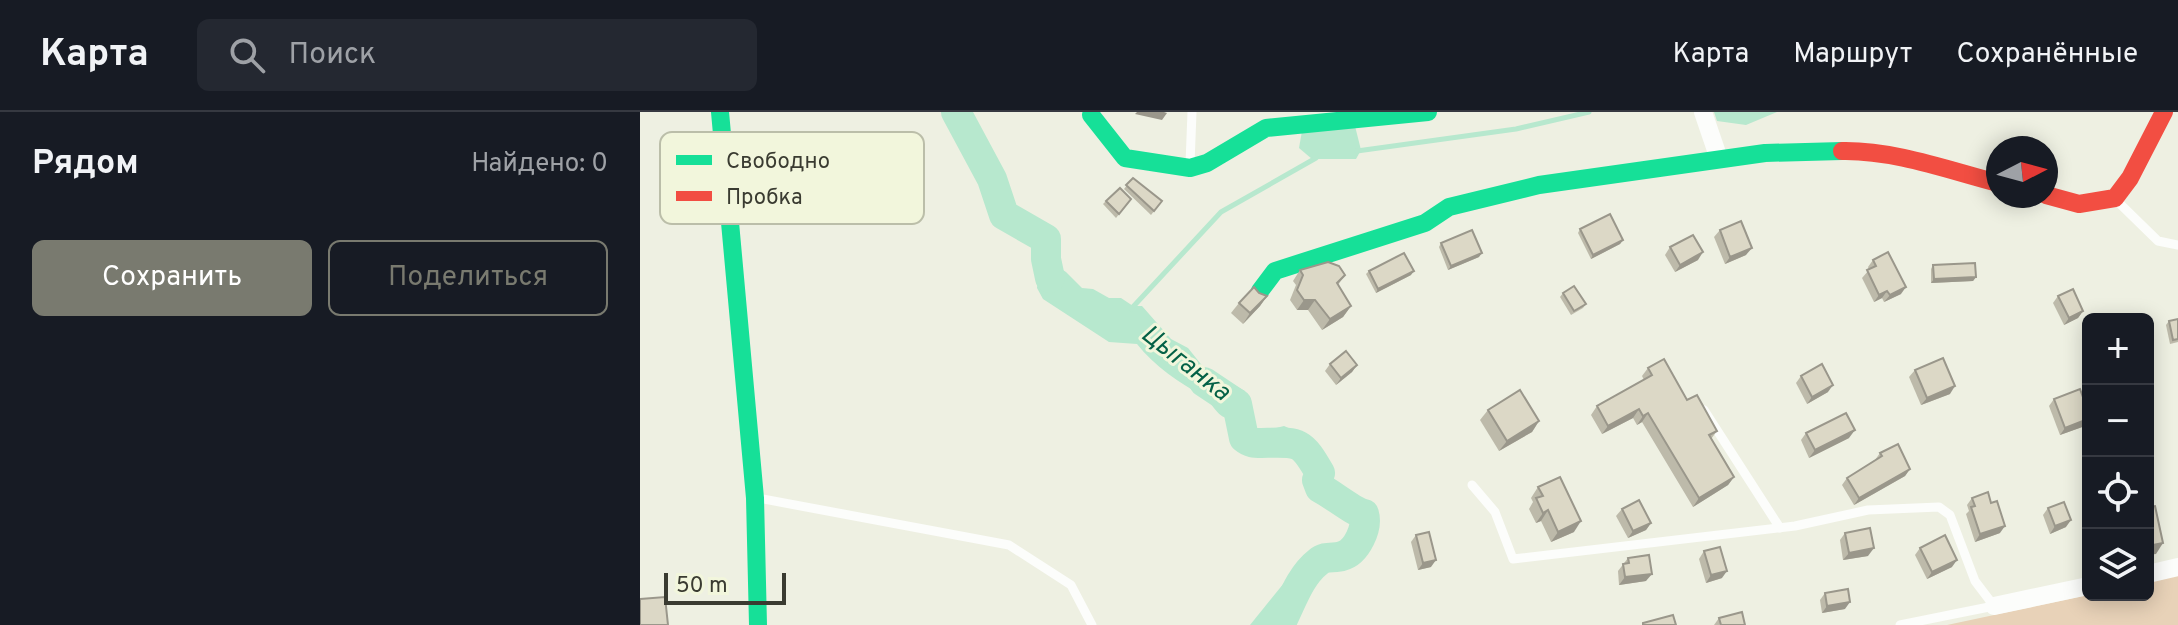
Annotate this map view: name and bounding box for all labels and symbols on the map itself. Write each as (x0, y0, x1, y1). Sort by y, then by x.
legend (660, 132, 924, 224)
north arrow (1986, 136, 2058, 208)
text: Свободно (726, 149, 830, 176)
text: Пробка (726, 185, 803, 212)
water label: Цыганка (1133, 319, 1237, 410)
scale bar (664, 569, 786, 605)

